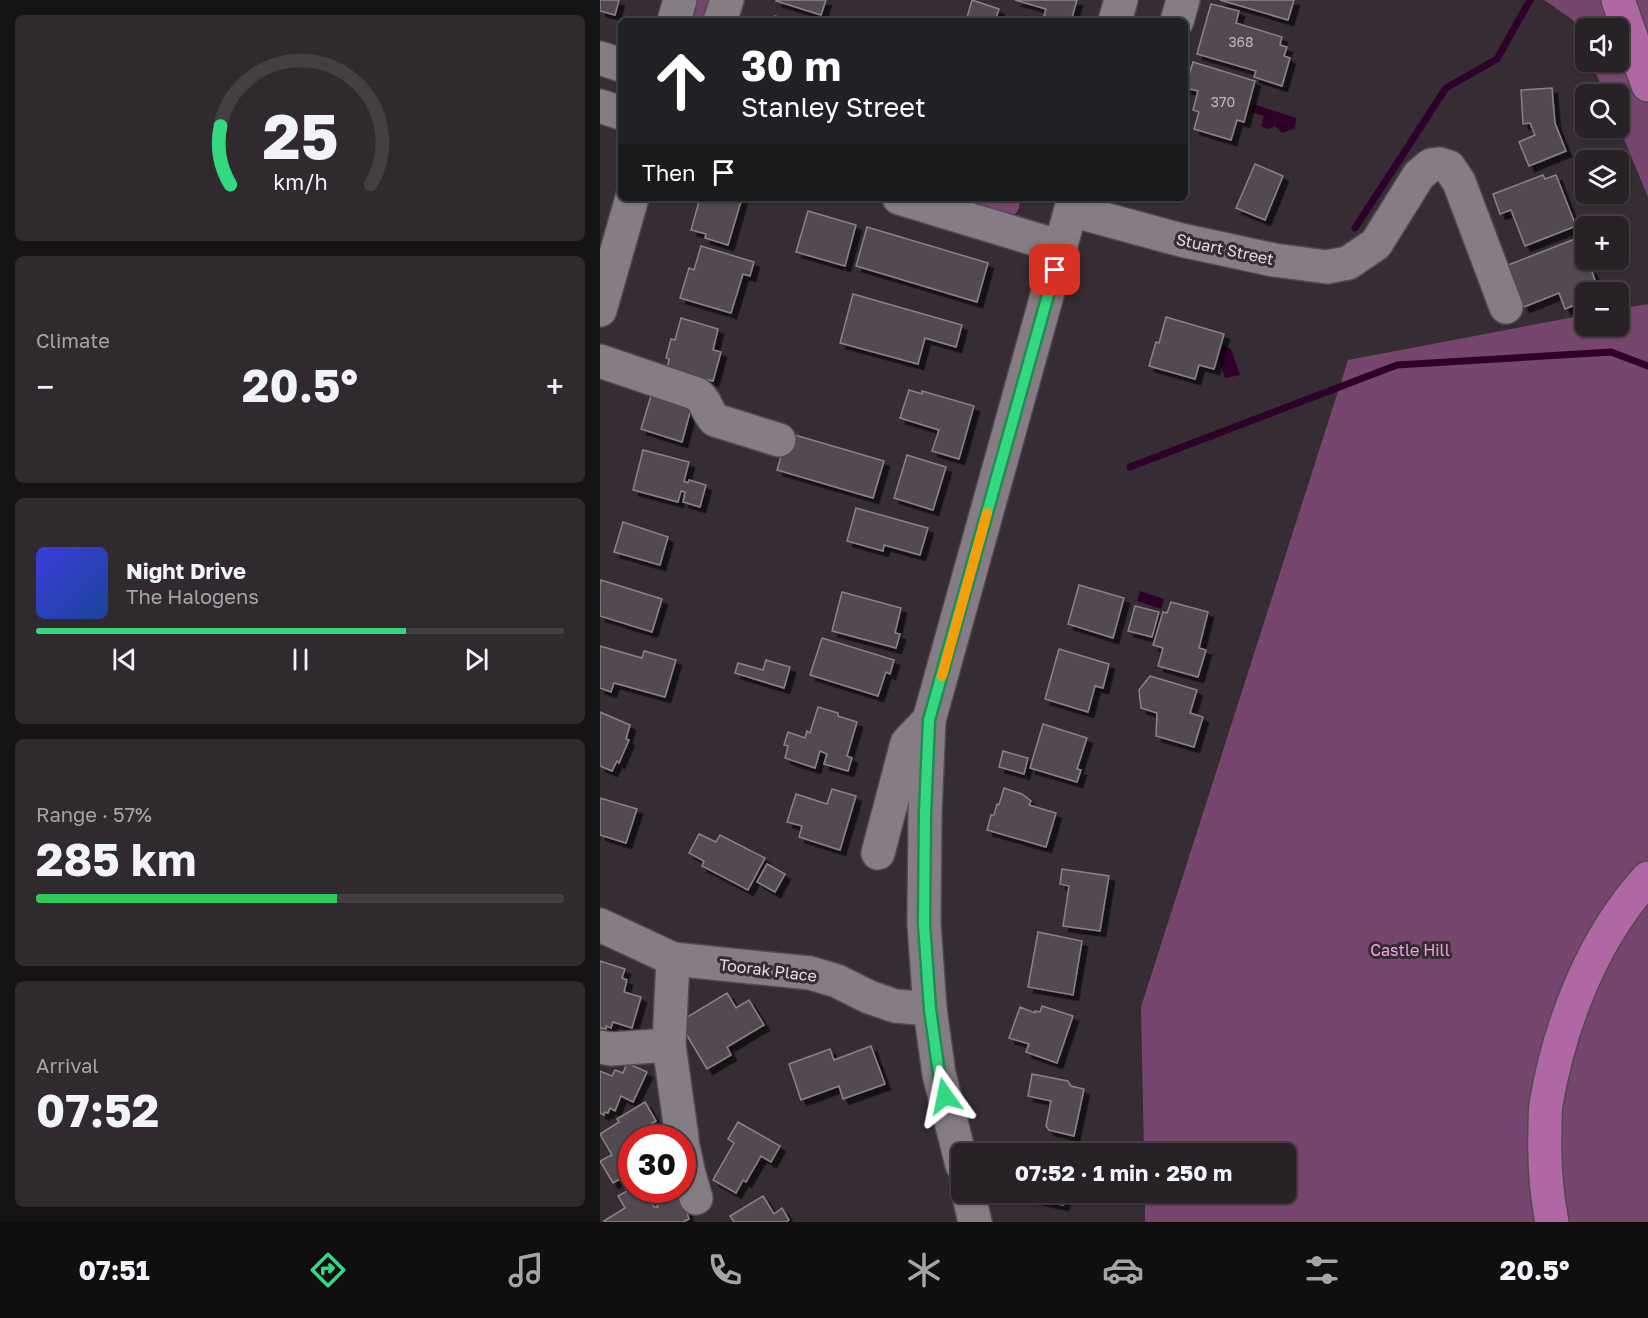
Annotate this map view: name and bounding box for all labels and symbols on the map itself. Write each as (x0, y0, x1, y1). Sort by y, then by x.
house number: 368 (1228, 33, 1254, 50)
house number: 370 (1211, 93, 1235, 110)
street label: Stuart Street (1174, 229, 1276, 269)
pin (1029, 244, 1080, 295)
park label: Castle Hill (1370, 940, 1450, 960)
street label: Toorak Place (718, 954, 818, 986)
position arrow (913, 1064, 977, 1128)
speed limit sign: 30 (618, 1125, 696, 1203)

